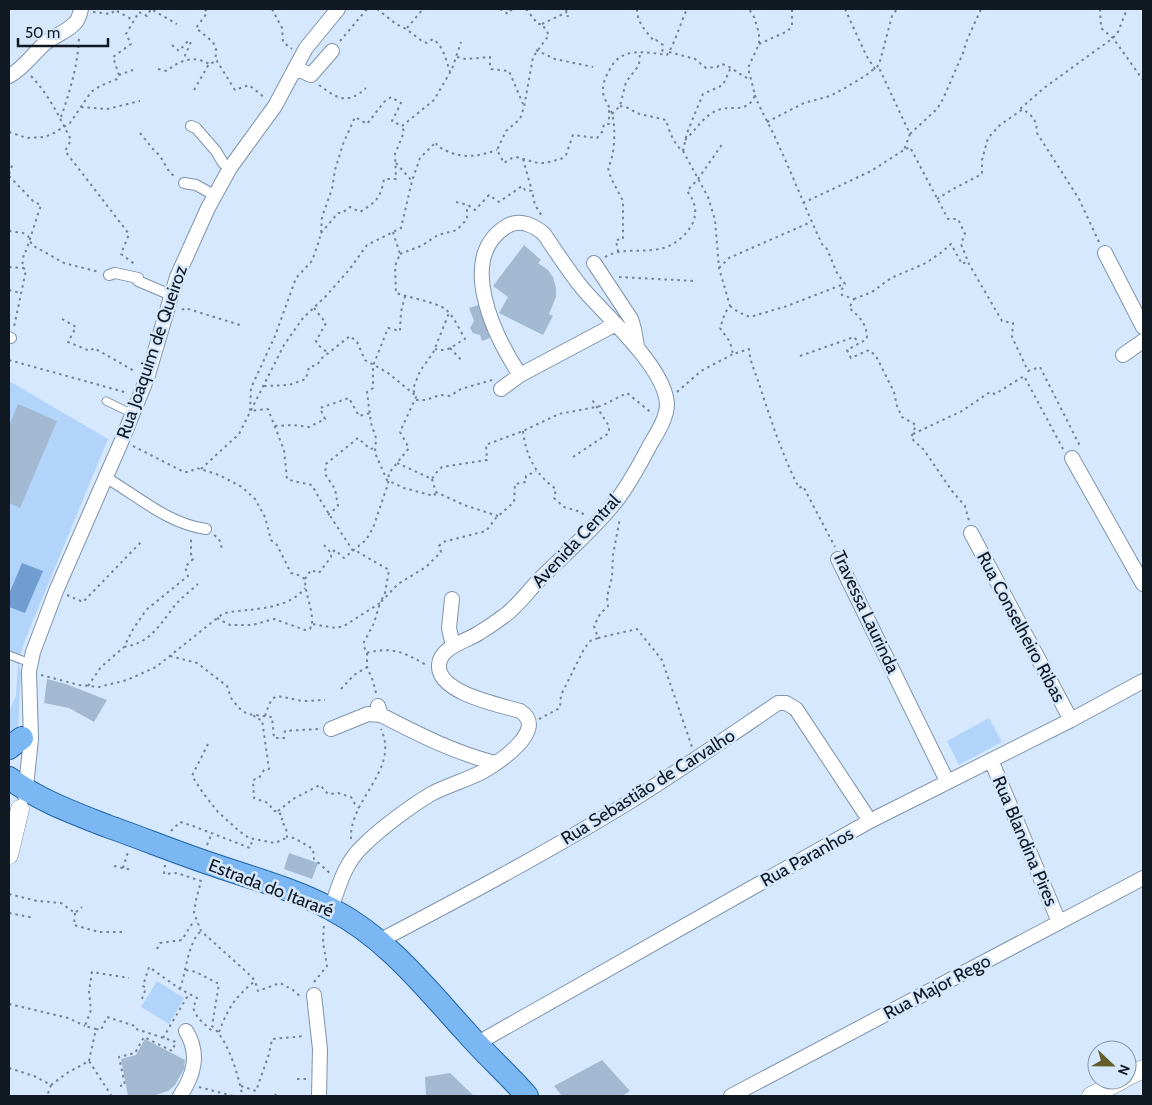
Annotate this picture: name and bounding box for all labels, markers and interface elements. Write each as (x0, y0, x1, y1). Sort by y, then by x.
scale bar (18, 15, 108, 47)
text: 50 m (25, 24, 60, 42)
street label: Rua Joaquim de Queiroz (112, 262, 192, 442)
street label: Avenida Central (527, 489, 625, 592)
street label: Travessa Laurinda (828, 547, 904, 677)
street label: Rua Conselheiro Ribas (972, 548, 1070, 706)
street label: Rua Sebastião de Carvalho (557, 724, 739, 850)
street label: Rua Blandina Pires (988, 773, 1062, 909)
street label: Rua Paranhos (757, 822, 857, 892)
street label: Estrada do Itararé (205, 854, 337, 922)
street label: Rua Major Rego (880, 950, 994, 1024)
north arrow (1087, 1040, 1137, 1090)
text: N (1114, 1062, 1134, 1078)

